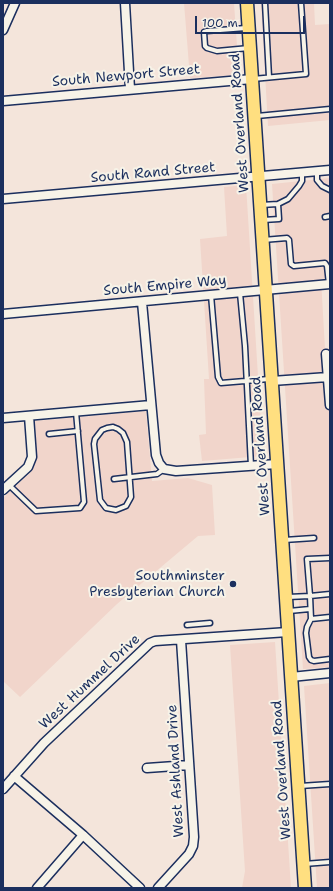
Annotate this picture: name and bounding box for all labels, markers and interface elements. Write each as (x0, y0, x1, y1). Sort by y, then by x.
scale bar (197, 8, 307, 34)
text: 100 m (202, 15, 238, 31)
street label: West Overland Road (227, 53, 253, 193)
street label: South Newport Street (51, 61, 201, 91)
street label: South Rand Street (90, 159, 216, 187)
street label: South Empire Way (103, 272, 227, 300)
street label: West Overland Road (248, 376, 274, 516)
place label: Southminster Presbyterian Church (89, 568, 225, 600)
marker: Southminster Presbyterian Church (228, 579, 238, 589)
street label: West Hummel Drive (36, 631, 144, 733)
street label: West Overland Road (269, 700, 295, 840)
street label: West Ashland Drive (164, 704, 188, 838)

